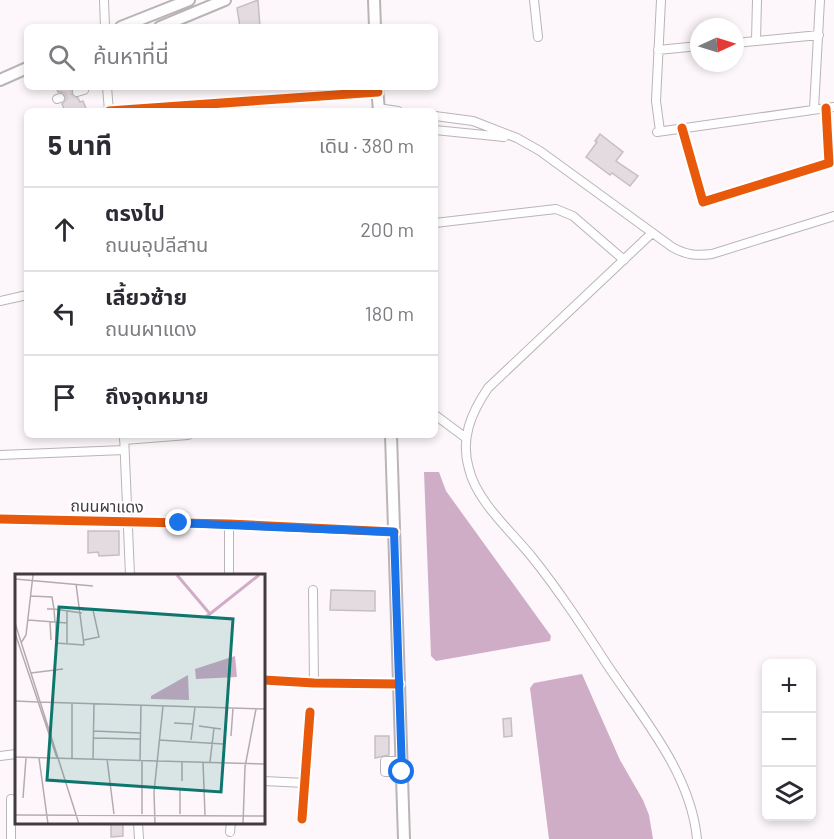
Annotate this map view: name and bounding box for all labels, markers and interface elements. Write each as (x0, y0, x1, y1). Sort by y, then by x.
north arrow (690, 18, 744, 72)
search box (24, 24, 438, 90)
icon: search (45, 41, 78, 74)
text: ค้นหาที่นี่ (93, 42, 169, 68)
text: 5 นาที (48, 129, 112, 160)
text: เดิน · 380 m (319, 133, 414, 157)
text: ตรงไป (105, 199, 165, 225)
icon: ahead (48, 213, 81, 246)
text: 200 m (360, 217, 414, 241)
text: ถนนอุปลีสาน (105, 232, 208, 256)
text: เลี้ยวซ้าย (105, 283, 187, 309)
icon: left (48, 297, 81, 330)
text: 180 m (365, 301, 414, 325)
text: ถนนผาแดง (105, 316, 197, 340)
icon: arrive (48, 381, 81, 414)
text: ถึงจุดหมาย (105, 382, 209, 408)
street label: ถนนผาแดง (70, 495, 144, 516)
route end (165, 509, 191, 535)
inset map (15, 574, 266, 824)
map controls (762, 659, 816, 821)
button: + (762, 659, 816, 713)
button: − (762, 713, 816, 767)
route start (388, 758, 414, 784)
button: layers (762, 767, 816, 821)

